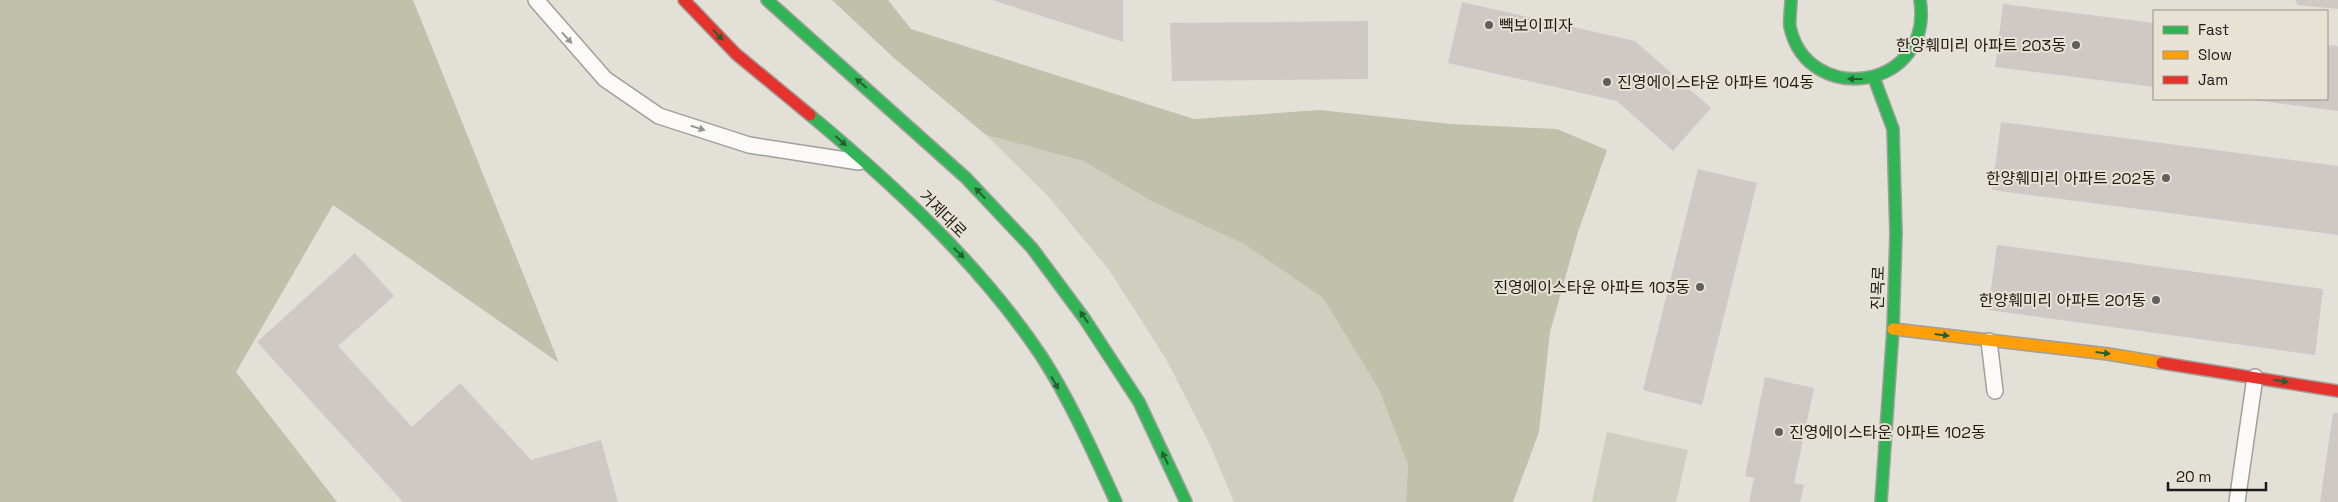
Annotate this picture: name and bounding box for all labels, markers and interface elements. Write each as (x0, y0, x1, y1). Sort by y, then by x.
legend (2153, 10, 2328, 100)
place label: 빽보이피자 (1499, 15, 1573, 36)
marker: 빽보이피자 (1483, 19, 1495, 31)
text: Fast (2198, 20, 2229, 39)
one-way arrow (712, 29, 724, 41)
one-way arrow (562, 31, 573, 44)
place label: 한양훼미리 아파트 203동 (1896, 35, 2066, 56)
marker: 한양훼미리 아파트 203동 (2070, 39, 2082, 51)
text: Slow (2198, 45, 2232, 64)
text: Jam (2198, 70, 2228, 89)
place label: 진영에이스타운 아파트 104동 (1617, 72, 1814, 93)
one-way arrow (1847, 75, 1863, 83)
marker: 진영에이스타운 아파트 104동 (1601, 76, 1613, 88)
one-way arrow (854, 77, 867, 88)
one-way arrow (691, 125, 706, 133)
one-way arrow (834, 135, 846, 147)
place label: 한양훼미리 아파트 202동 (1986, 168, 2156, 189)
marker: 한양훼미리 아파트 202동 (2160, 172, 2172, 184)
street label: 거제대로 (915, 186, 971, 242)
one-way arrow (974, 187, 986, 199)
one-way arrow (953, 247, 965, 259)
street label: 진목로 (1867, 265, 1889, 310)
place label: 진영에이스타운 아파트 103동 (1493, 277, 1690, 298)
marker: 진영에이스타운 아파트 103동 (1694, 281, 1706, 293)
place label: 한양훼미리 아파트 201동 (1979, 290, 2146, 311)
marker: 한양훼미리 아파트 201동 (2150, 294, 2162, 306)
one-way arrow (1079, 311, 1089, 324)
one-way arrow (1934, 331, 1950, 339)
one-way arrow (2095, 349, 2111, 357)
one-way arrow (1051, 376, 1060, 389)
one-way arrow (2273, 378, 2289, 386)
place label: 진영에이스타운 아파트 102동 (1789, 422, 1986, 443)
marker: 진영에이스타운 아파트 102동 (1773, 426, 1785, 438)
one-way arrow (1160, 451, 1168, 465)
scale bar (2168, 460, 2266, 492)
text: 20 m (2176, 467, 2211, 486)

